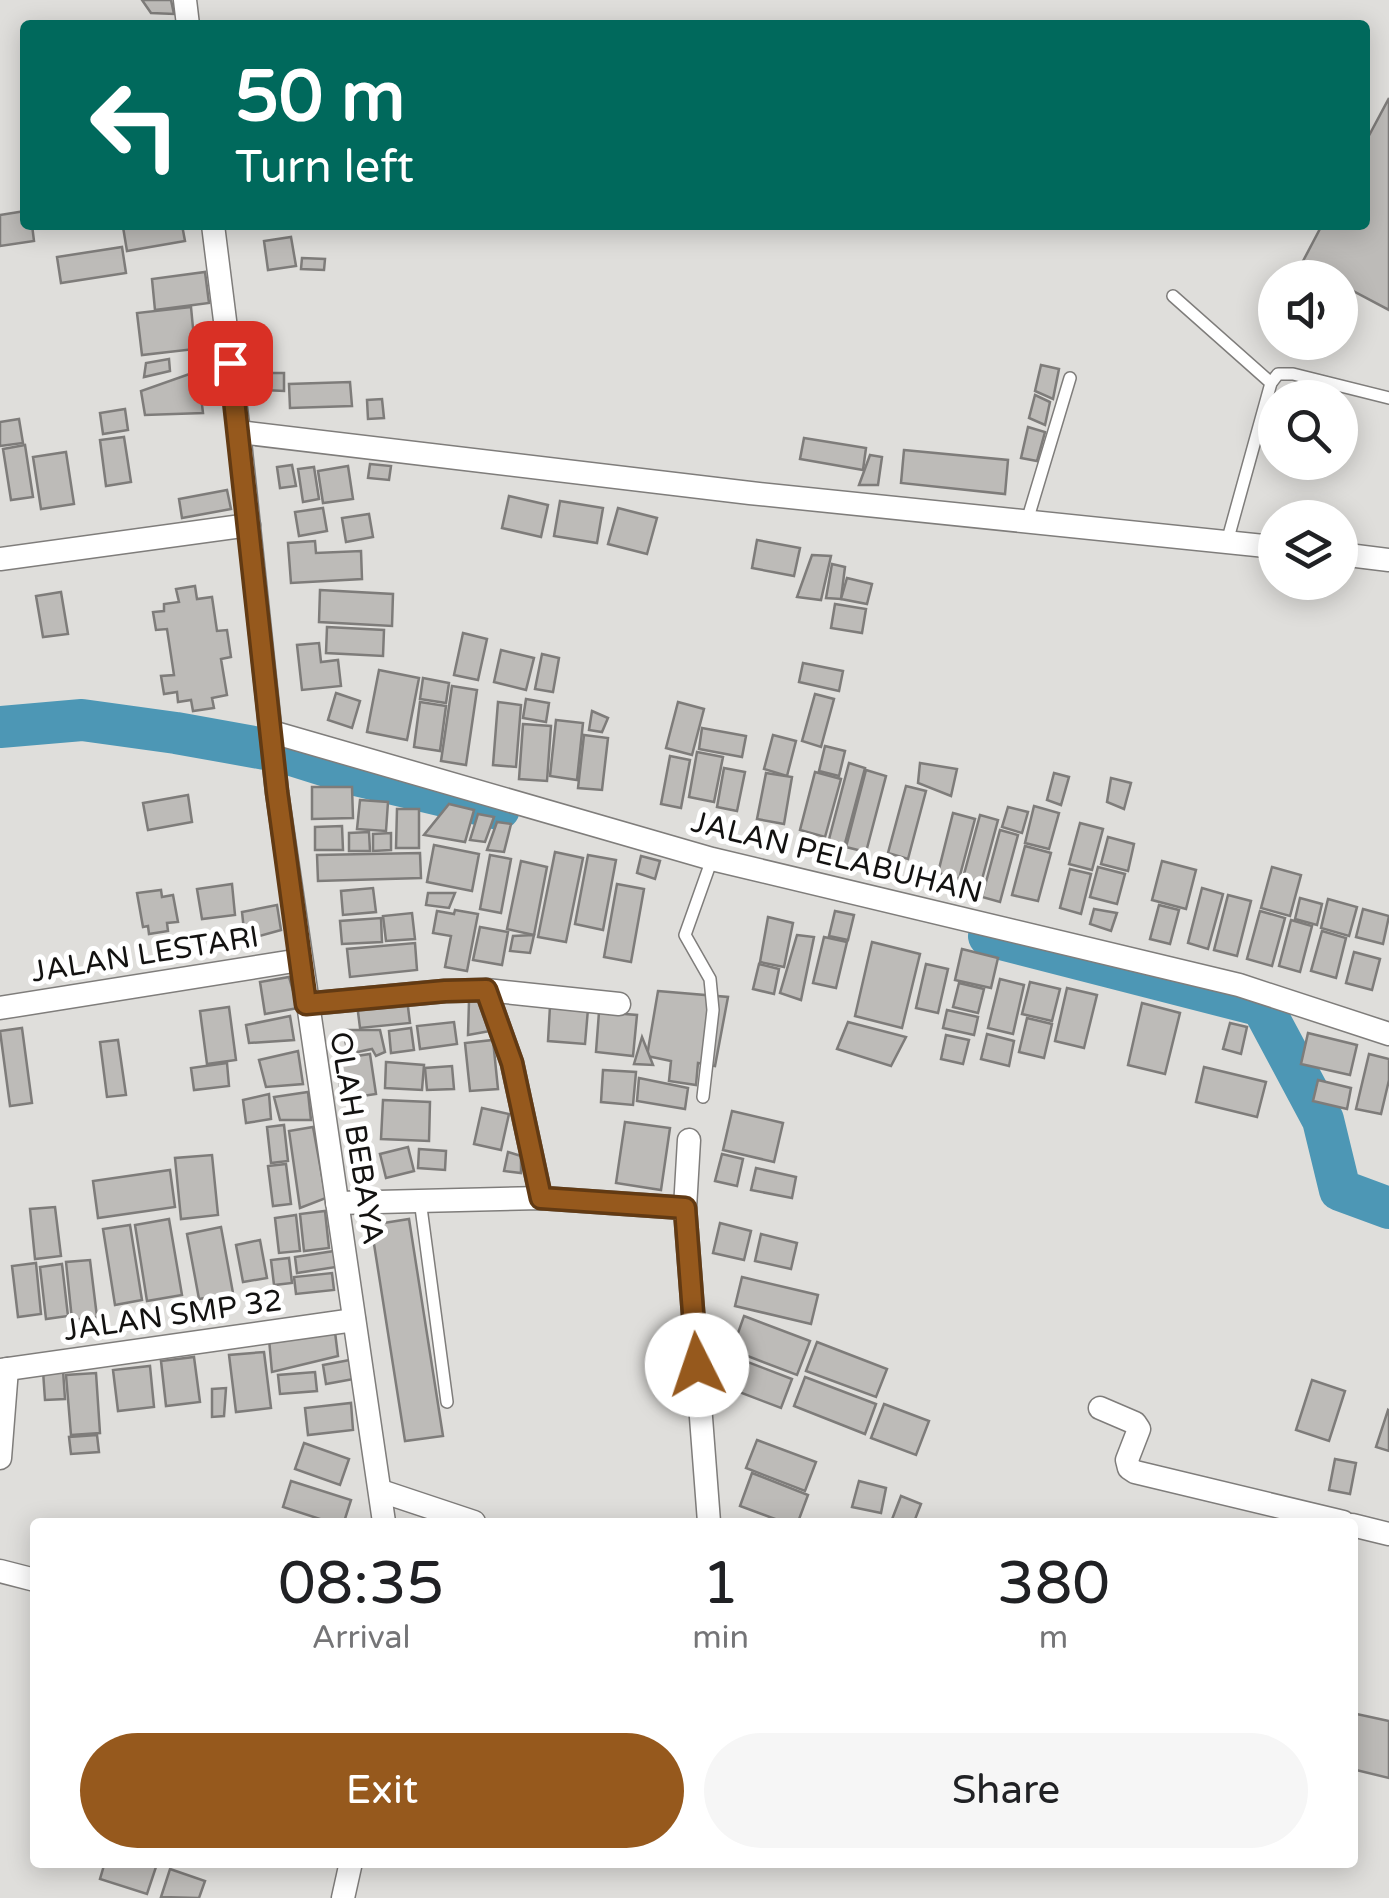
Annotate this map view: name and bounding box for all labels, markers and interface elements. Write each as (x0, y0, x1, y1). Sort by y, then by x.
text: 50 m (235, 56, 405, 140)
icon: left (70, 60, 200, 190)
text: Turn left (235, 141, 414, 195)
map controls (1258, 260, 1358, 600)
button: sound (1258, 260, 1358, 360)
pin (188, 321, 273, 406)
icon: arrive (203, 336, 258, 391)
button: search (1258, 380, 1358, 480)
button: layers (1258, 500, 1358, 600)
street label: JALAN PELABUHAN (688, 803, 986, 912)
street label: JALAN LESTARI (29, 918, 261, 991)
street label: OLAH BEBAYA (321, 1029, 392, 1247)
street label: JALAN SMP 32 (61, 1282, 285, 1349)
position arrow (645, 1313, 749, 1417)
text: 08:35 (278, 1548, 444, 1620)
text: 1 (702, 1548, 739, 1620)
text: 380 (997, 1548, 1110, 1620)
text: Arrival (312, 1619, 411, 1657)
text: min (692, 1619, 749, 1657)
text: m (1039, 1619, 1068, 1657)
button: Exit (80, 1733, 684, 1848)
button: Share (704, 1733, 1308, 1848)

